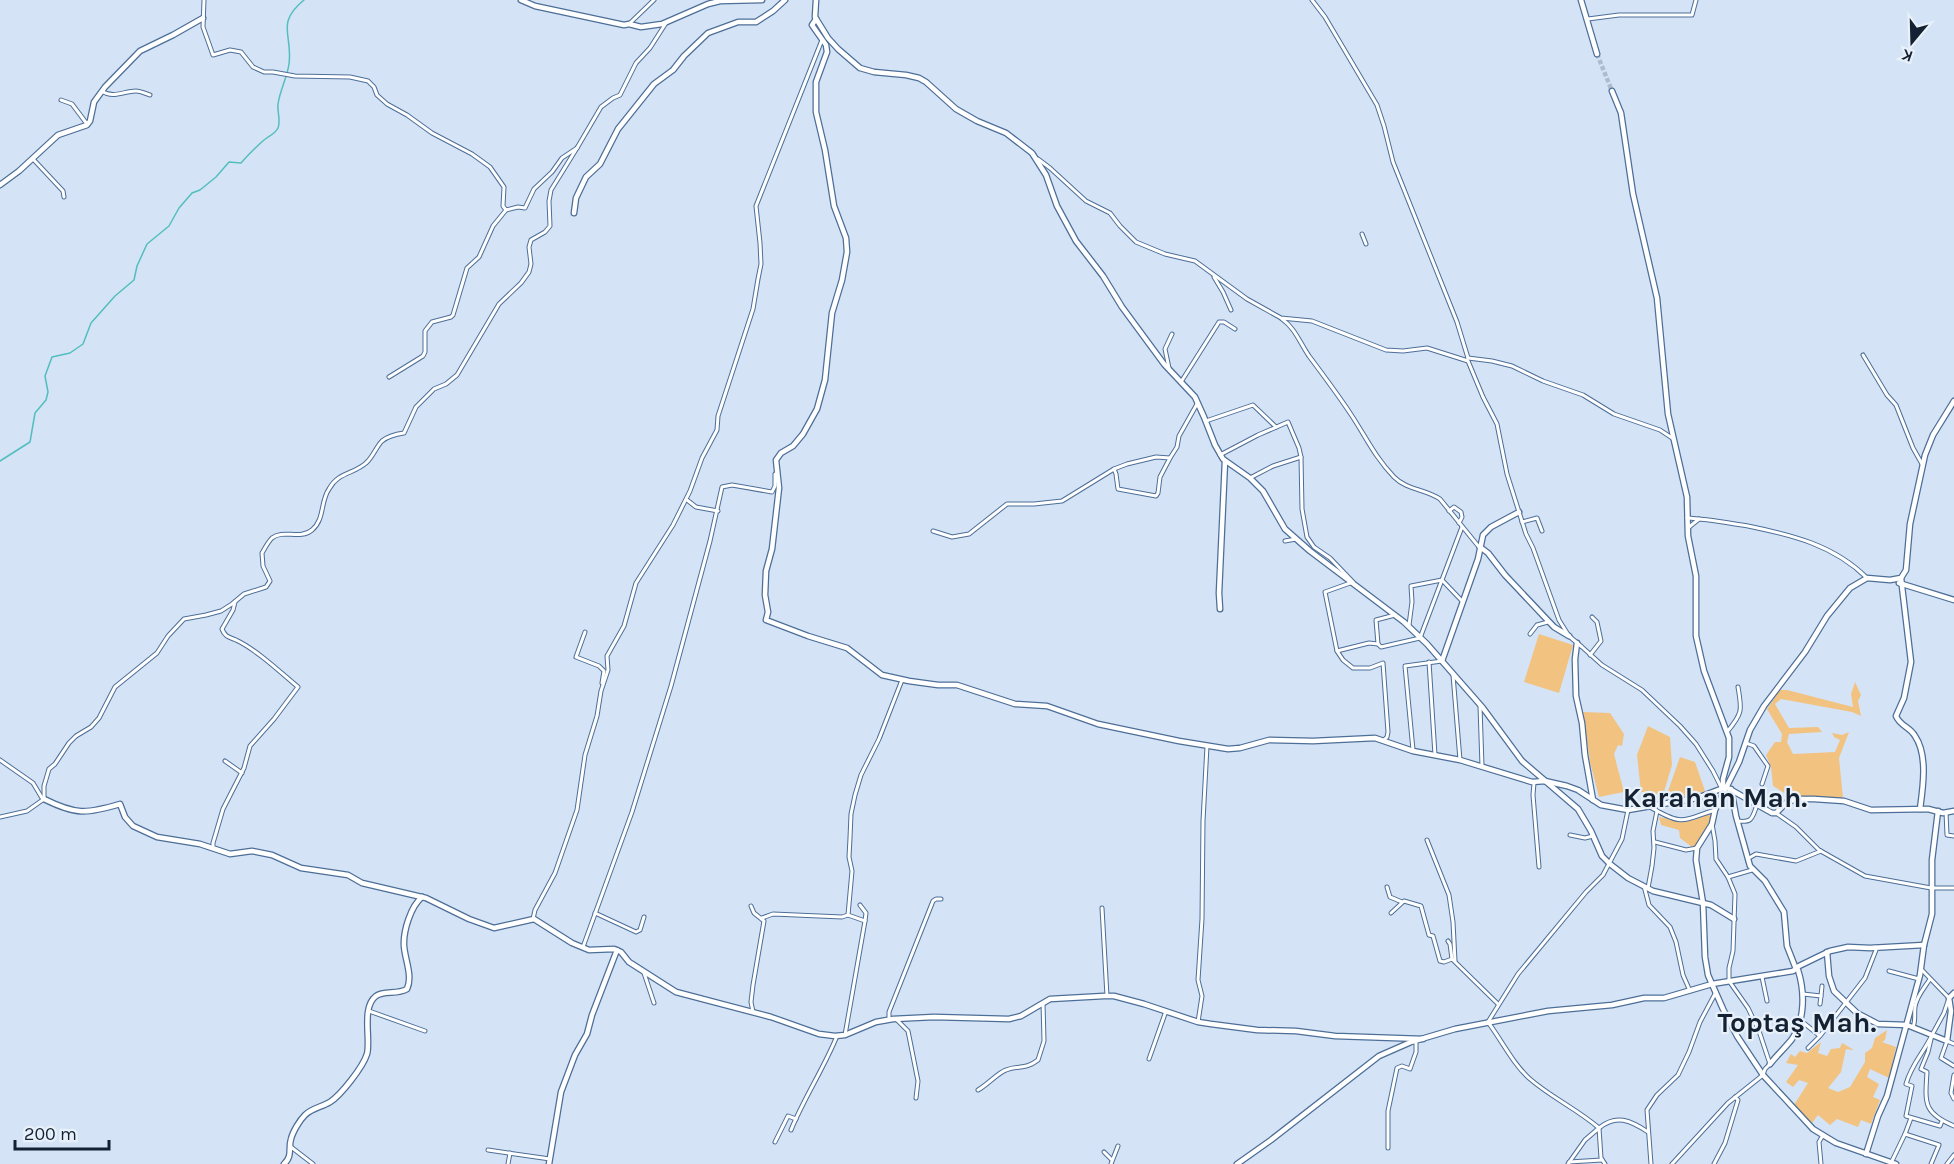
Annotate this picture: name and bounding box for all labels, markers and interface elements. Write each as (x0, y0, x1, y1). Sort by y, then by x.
north arrow (1882, 12, 1942, 72)
text: K (1899, 45, 1915, 66)
district label: Karahan Mah. (1623, 781, 1807, 814)
district label: Toptaş Mah. (1718, 1006, 1876, 1039)
scale bar (15, 1113, 110, 1151)
text: 200 m (24, 1123, 77, 1145)

